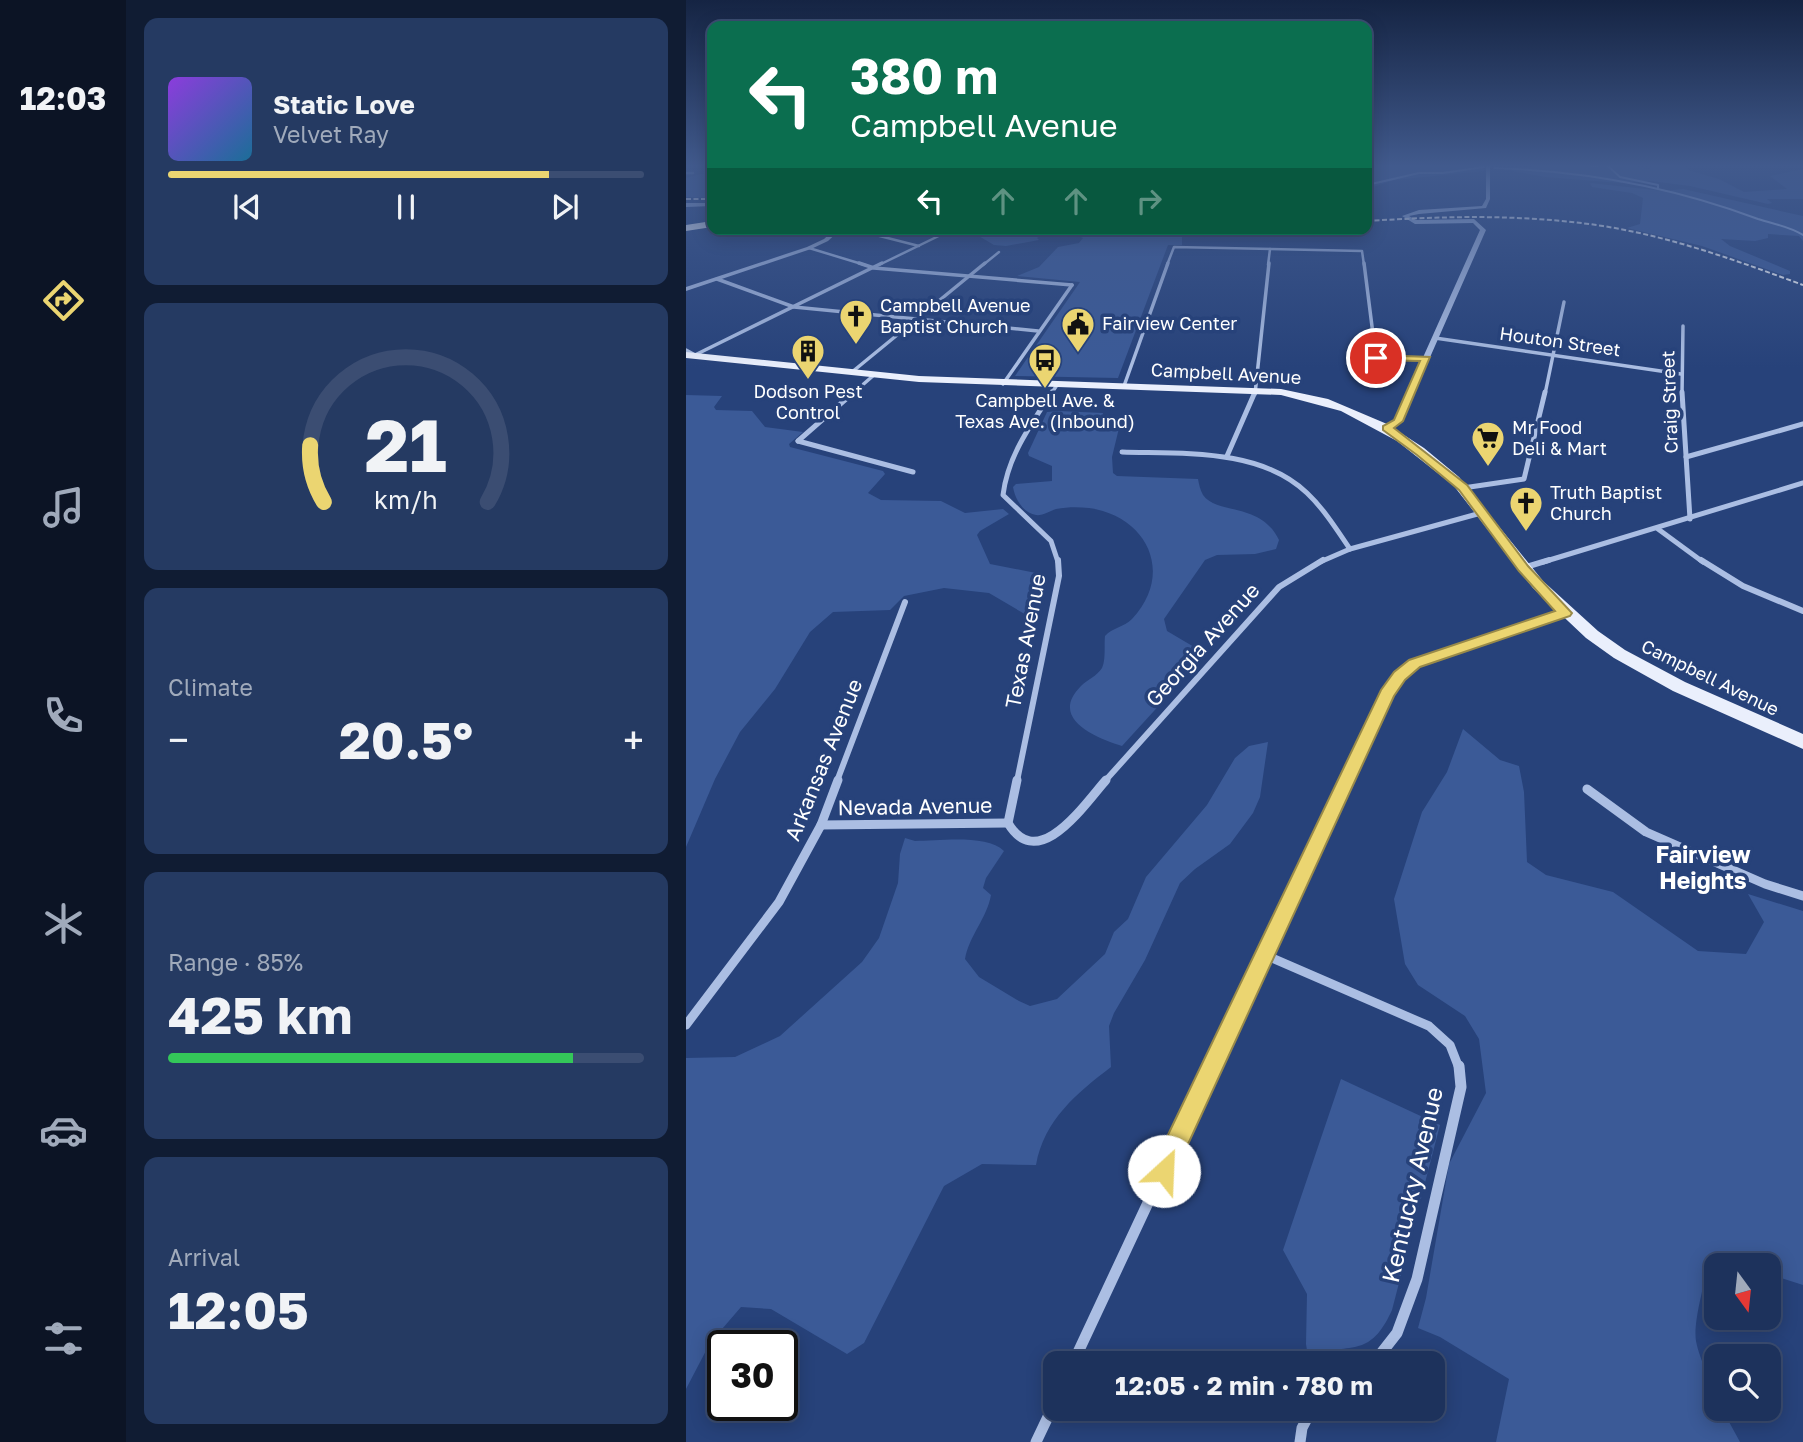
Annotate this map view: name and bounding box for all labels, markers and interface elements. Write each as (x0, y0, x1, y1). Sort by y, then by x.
text: 380 m (850, 46, 998, 105)
icon: left (735, 49, 826, 140)
text: 12:03 (20, 79, 106, 117)
text: Static Love (273, 89, 415, 120)
text: Campbell Avenue (850, 106, 1118, 144)
text: Velvet Ray (273, 120, 389, 148)
icon: left (911, 182, 949, 220)
icon: ahead (984, 182, 1022, 220)
icon: ahead (1057, 182, 1095, 220)
icon: right (1130, 182, 1168, 220)
icon: previous (228, 188, 266, 226)
icon: pause (387, 188, 425, 226)
icon: next (546, 188, 584, 226)
icon: directions (39, 276, 88, 325)
place label: Campbell Avenue Baptist Church (880, 294, 1030, 337)
church icon: Campbell Avenue Baptist Church (837, 297, 875, 346)
public building icon: Fairview Center (1059, 305, 1097, 354)
place label: Fairview Center (1102, 312, 1237, 334)
street label: Houton Street (1498, 322, 1622, 360)
pin (1346, 328, 1406, 388)
building icon: Dodson Pest Control (789, 332, 827, 381)
icon: arrive (1357, 339, 1395, 377)
bus stop icon: Campbell Ave. & Texas Ave. (Inbound) (1026, 341, 1064, 390)
street label: Craig Street (1656, 350, 1682, 454)
street label: Campbell Avenue (1150, 358, 1302, 388)
place label: Dodson Pest Control (753, 380, 863, 423)
place label: Campbell Ave. & Texas Ave. (Inbound) (955, 389, 1135, 432)
text: 21 (365, 402, 447, 489)
place label: Mr Food Deli & Mart (1512, 416, 1607, 459)
supermarket icon: Mr Food Deli & Mart (1469, 419, 1507, 468)
place label: Truth Baptist Church (1550, 481, 1662, 524)
icon: music (39, 483, 88, 532)
text: km/h (374, 484, 438, 515)
church icon: Truth Baptist Church (1507, 484, 1545, 533)
street label: Texas Avenue (999, 571, 1051, 710)
street label: Georgia Avenue (1140, 577, 1265, 711)
street label: Campbell Avenue (1638, 634, 1783, 720)
text: Climate (168, 673, 253, 701)
street label: Arkansas Avenue (779, 675, 867, 844)
icon: phone (39, 691, 88, 740)
text: 20.5° (339, 708, 473, 770)
text: − (168, 717, 189, 762)
text: + (623, 717, 644, 762)
street label: Nevada Avenue (837, 792, 993, 820)
district label: Fairview Heights (1655, 840, 1751, 894)
icon: climate (39, 899, 88, 948)
text: Range · 85% (168, 948, 303, 976)
text: 425 km (168, 983, 353, 1045)
street label: Kentucky Avenue (1375, 1084, 1448, 1285)
icon: car (39, 1106, 88, 1155)
position arrow (1127, 1134, 1201, 1208)
text: Arrival (168, 1243, 240, 1271)
north arrow (1704, 1253, 1782, 1330)
map controls (1704, 1253, 1781, 1421)
text: 12:05 (168, 1278, 309, 1340)
icon: filters (39, 1314, 88, 1363)
speed limit sign: 30 (707, 1330, 798, 1421)
button: search (1704, 1344, 1781, 1421)
text: 12:05 · 2 min · 780 m (1115, 1370, 1373, 1401)

